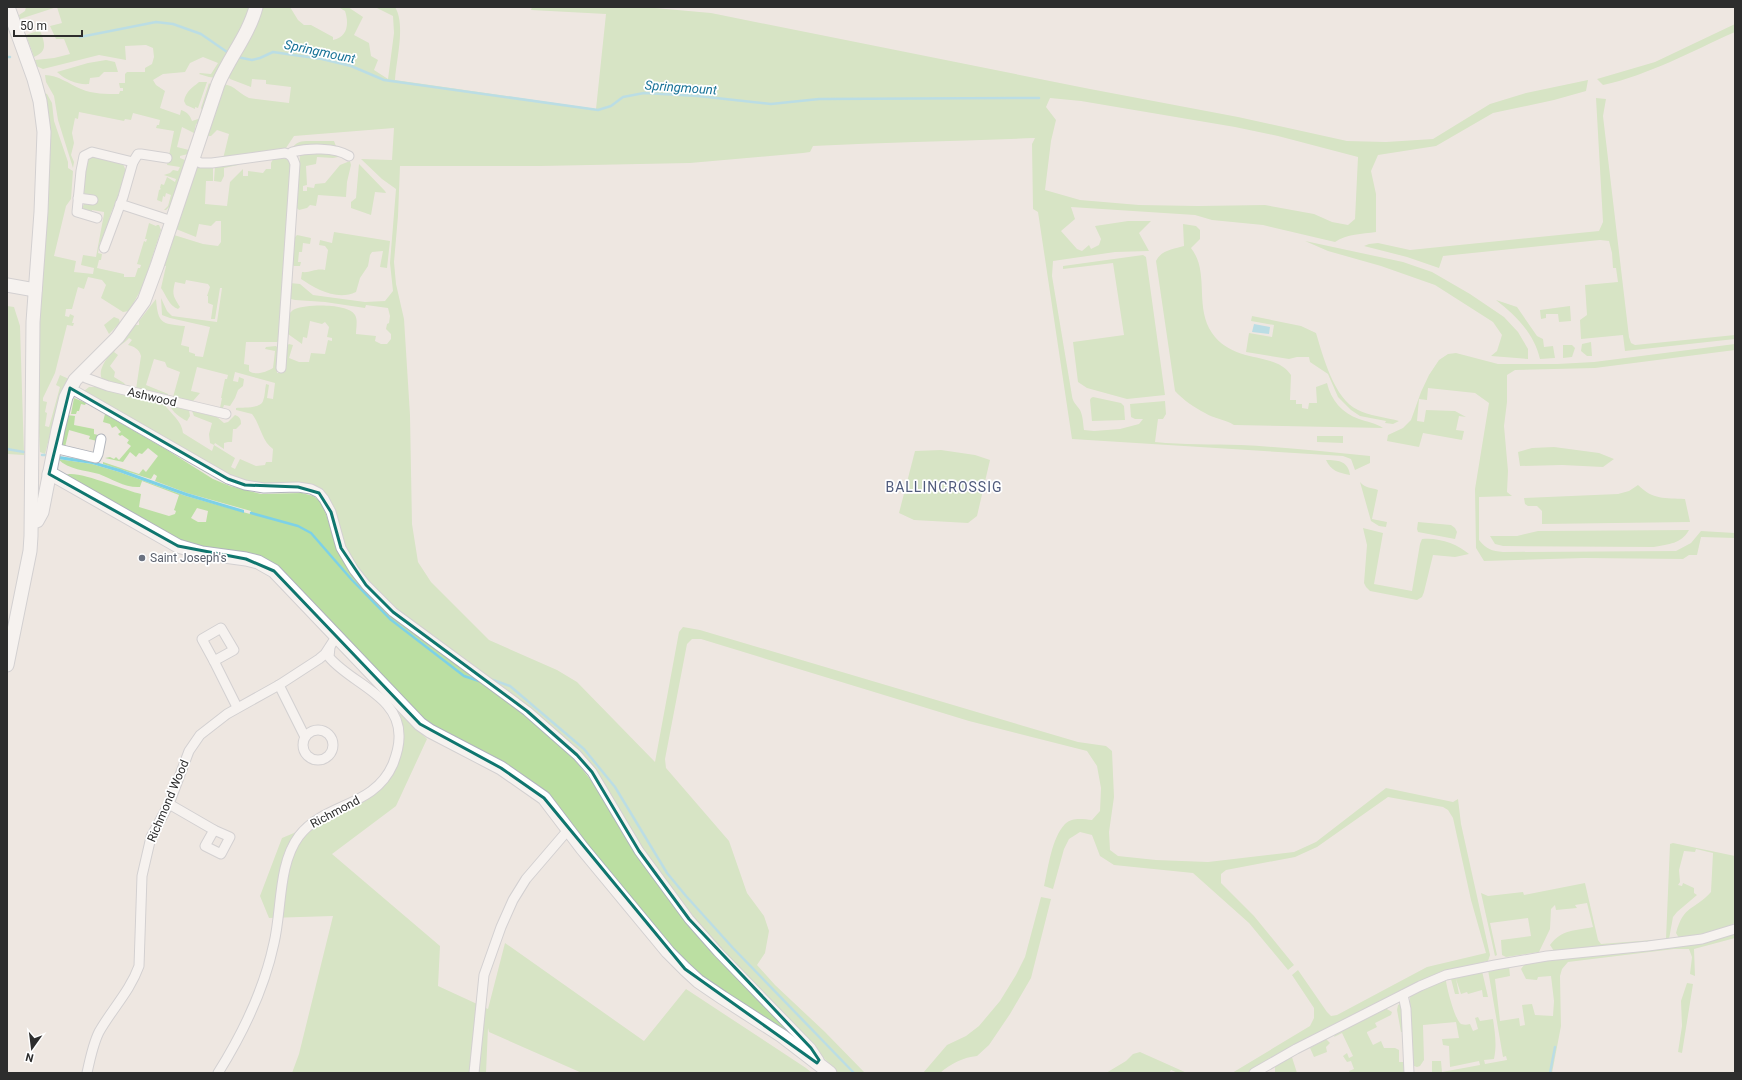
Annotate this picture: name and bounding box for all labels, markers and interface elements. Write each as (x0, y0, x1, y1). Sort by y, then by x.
scale bar (14, 12, 82, 38)
text: 50 m (20, 19, 47, 33)
water label: Springmount (283, 37, 358, 67)
water label: Springmount (644, 77, 718, 98)
street label: Ashwood (126, 385, 178, 409)
district label: BALLINCROSSIG (885, 479, 1003, 495)
place label: Saint Joseph's (150, 551, 227, 565)
marker: Saint Joseph's (137, 553, 147, 563)
street label: Richmond Wood (144, 758, 192, 844)
street label: Richmond (308, 793, 362, 831)
north arrow (12, 1028, 52, 1068)
text: N (24, 1050, 35, 1064)

